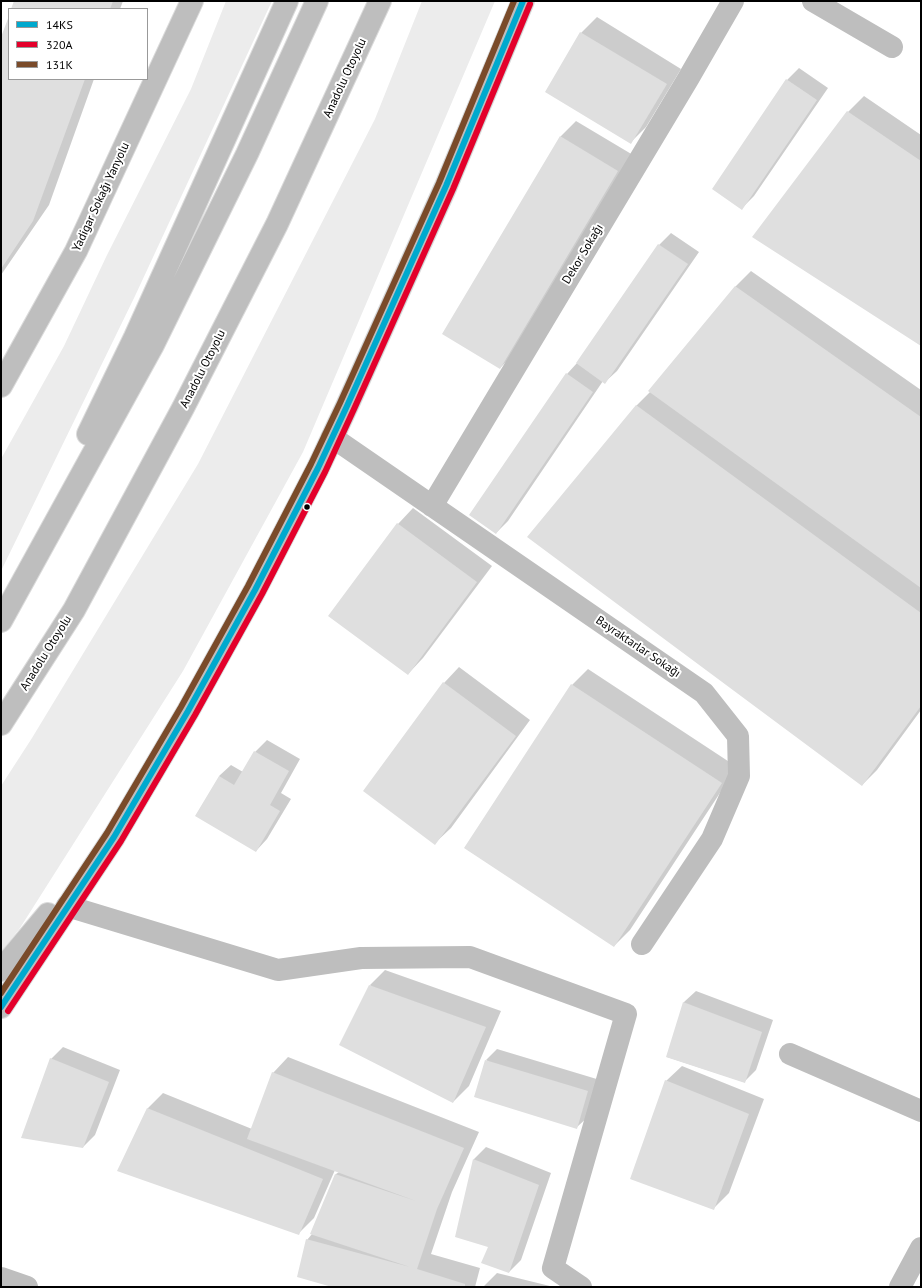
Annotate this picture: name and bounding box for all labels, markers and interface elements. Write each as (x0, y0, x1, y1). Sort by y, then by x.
legend (8, 8, 148, 80)
text: 14KS (46, 17, 73, 32)
street label: Anadolu Otoyolu (320, 36, 370, 120)
text: 320A (46, 37, 73, 52)
text: 131K (46, 57, 73, 72)
street label: Yadigar Sokağı Yanyolu (69, 140, 133, 254)
street label: Dekor Sokağı (559, 221, 607, 287)
street label: Anadolu Otoyolu (177, 327, 229, 411)
unlabelled marker (302, 502, 312, 512)
street label: Anadolu Otoyolu (17, 613, 75, 693)
street label: Bayraktarlar Sokağı (593, 613, 683, 681)

